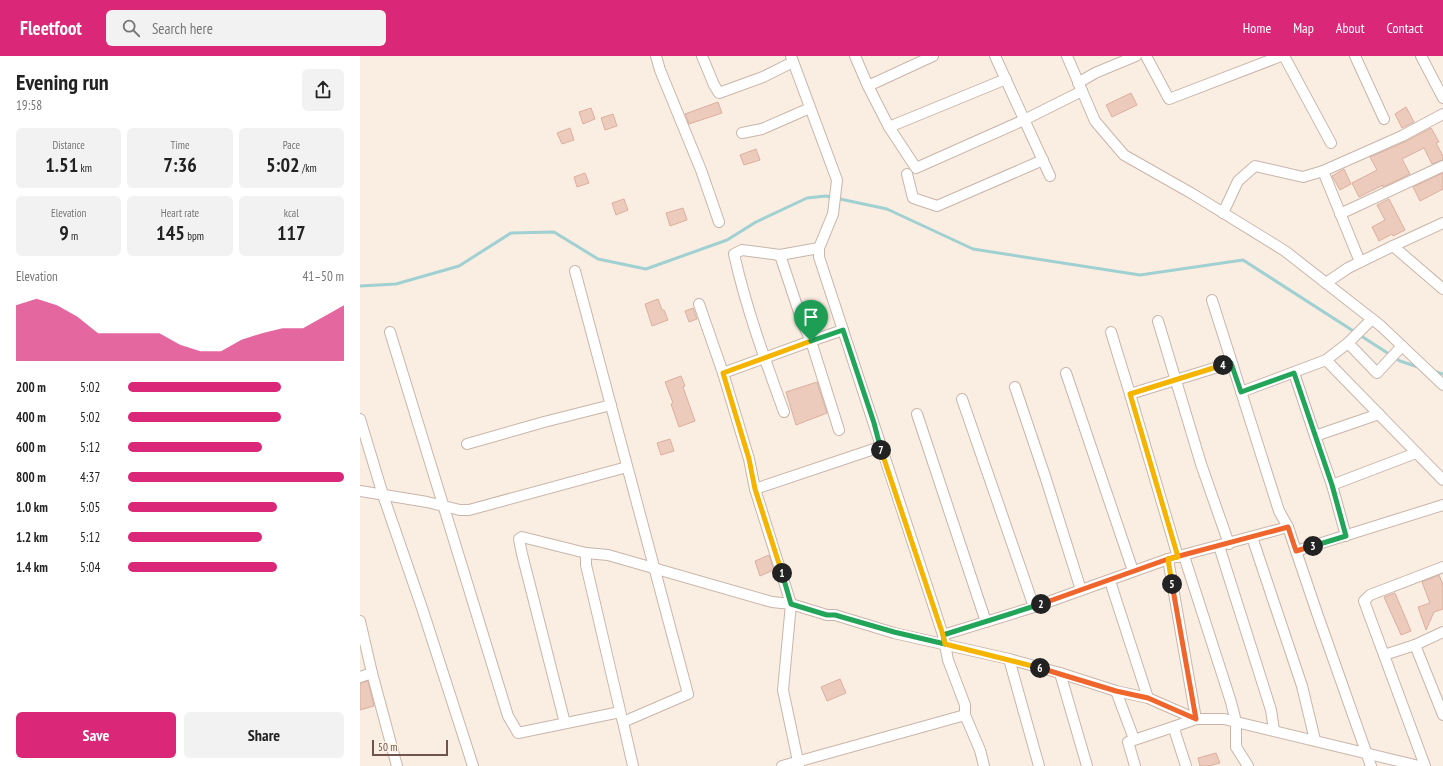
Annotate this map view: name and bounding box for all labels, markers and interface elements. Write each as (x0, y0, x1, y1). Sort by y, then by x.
search box (106, 10, 386, 46)
text: Fleetfoot (20, 16, 82, 40)
icon: search (120, 17, 142, 39)
text: Search here (152, 19, 213, 38)
text: Home (1243, 19, 1271, 37)
text: Map (1293, 19, 1314, 37)
text: About (1336, 19, 1365, 37)
text: Contact (1387, 19, 1423, 37)
text: Evening run (16, 68, 109, 96)
button: share (302, 69, 344, 111)
text: 19:58 (16, 97, 42, 114)
text: Distance (52, 138, 85, 152)
text: Time (170, 138, 190, 152)
text: Pace (283, 138, 300, 152)
text: 1.51 (45, 152, 78, 178)
text: 7:36 (163, 152, 197, 178)
text: 5:02 (266, 152, 300, 178)
text: km (78, 161, 92, 175)
text: /km (300, 161, 317, 175)
text: Elevation (51, 206, 86, 220)
text: Heart rate (161, 206, 199, 220)
text: kcal (284, 206, 299, 220)
text: 9 (59, 220, 69, 246)
text: 145 (156, 220, 185, 246)
text: 117 (277, 220, 306, 246)
text: m (69, 229, 78, 243)
text: bpm (185, 229, 204, 243)
text: Elevation (16, 268, 58, 285)
text: 41–50 m (302, 268, 344, 285)
pin (794, 300, 828, 341)
icon: arrive (800, 306, 822, 328)
pin: 4 (1213, 355, 1233, 375)
text: 4 (1220, 358, 1226, 372)
text: 200 m (16, 379, 46, 396)
text: 5:02 (80, 379, 100, 396)
text: 400 m (16, 409, 46, 426)
text: 5:02 (80, 409, 100, 426)
text: 600 m (16, 439, 46, 456)
text: 5:12 (80, 439, 100, 456)
pin: 7 (871, 440, 891, 460)
text: 7 (878, 443, 884, 457)
text: 800 m (16, 469, 46, 486)
text: 4:37 (80, 469, 100, 486)
text: 1.0 km (16, 499, 48, 516)
text: 5:05 (80, 499, 100, 516)
text: 1.2 km (16, 529, 48, 546)
text: 5:12 (80, 529, 100, 546)
pin: 3 (1303, 536, 1323, 556)
text: 3 (1310, 539, 1316, 553)
text: 1.4 km (16, 559, 48, 576)
text: 5:04 (80, 559, 100, 576)
pin: 1 (772, 563, 792, 583)
text: 1 (779, 566, 785, 580)
pin: 5 (1162, 574, 1182, 594)
text: 5 (1169, 577, 1175, 591)
pin: 2 (1031, 594, 1051, 614)
text: 2 (1038, 597, 1044, 611)
pin: 6 (1030, 658, 1050, 678)
text: 6 (1037, 661, 1043, 675)
button: Save (16, 712, 176, 758)
button: Share (184, 712, 344, 758)
scale bar (372, 738, 448, 757)
text: 50 m (378, 740, 397, 754)

